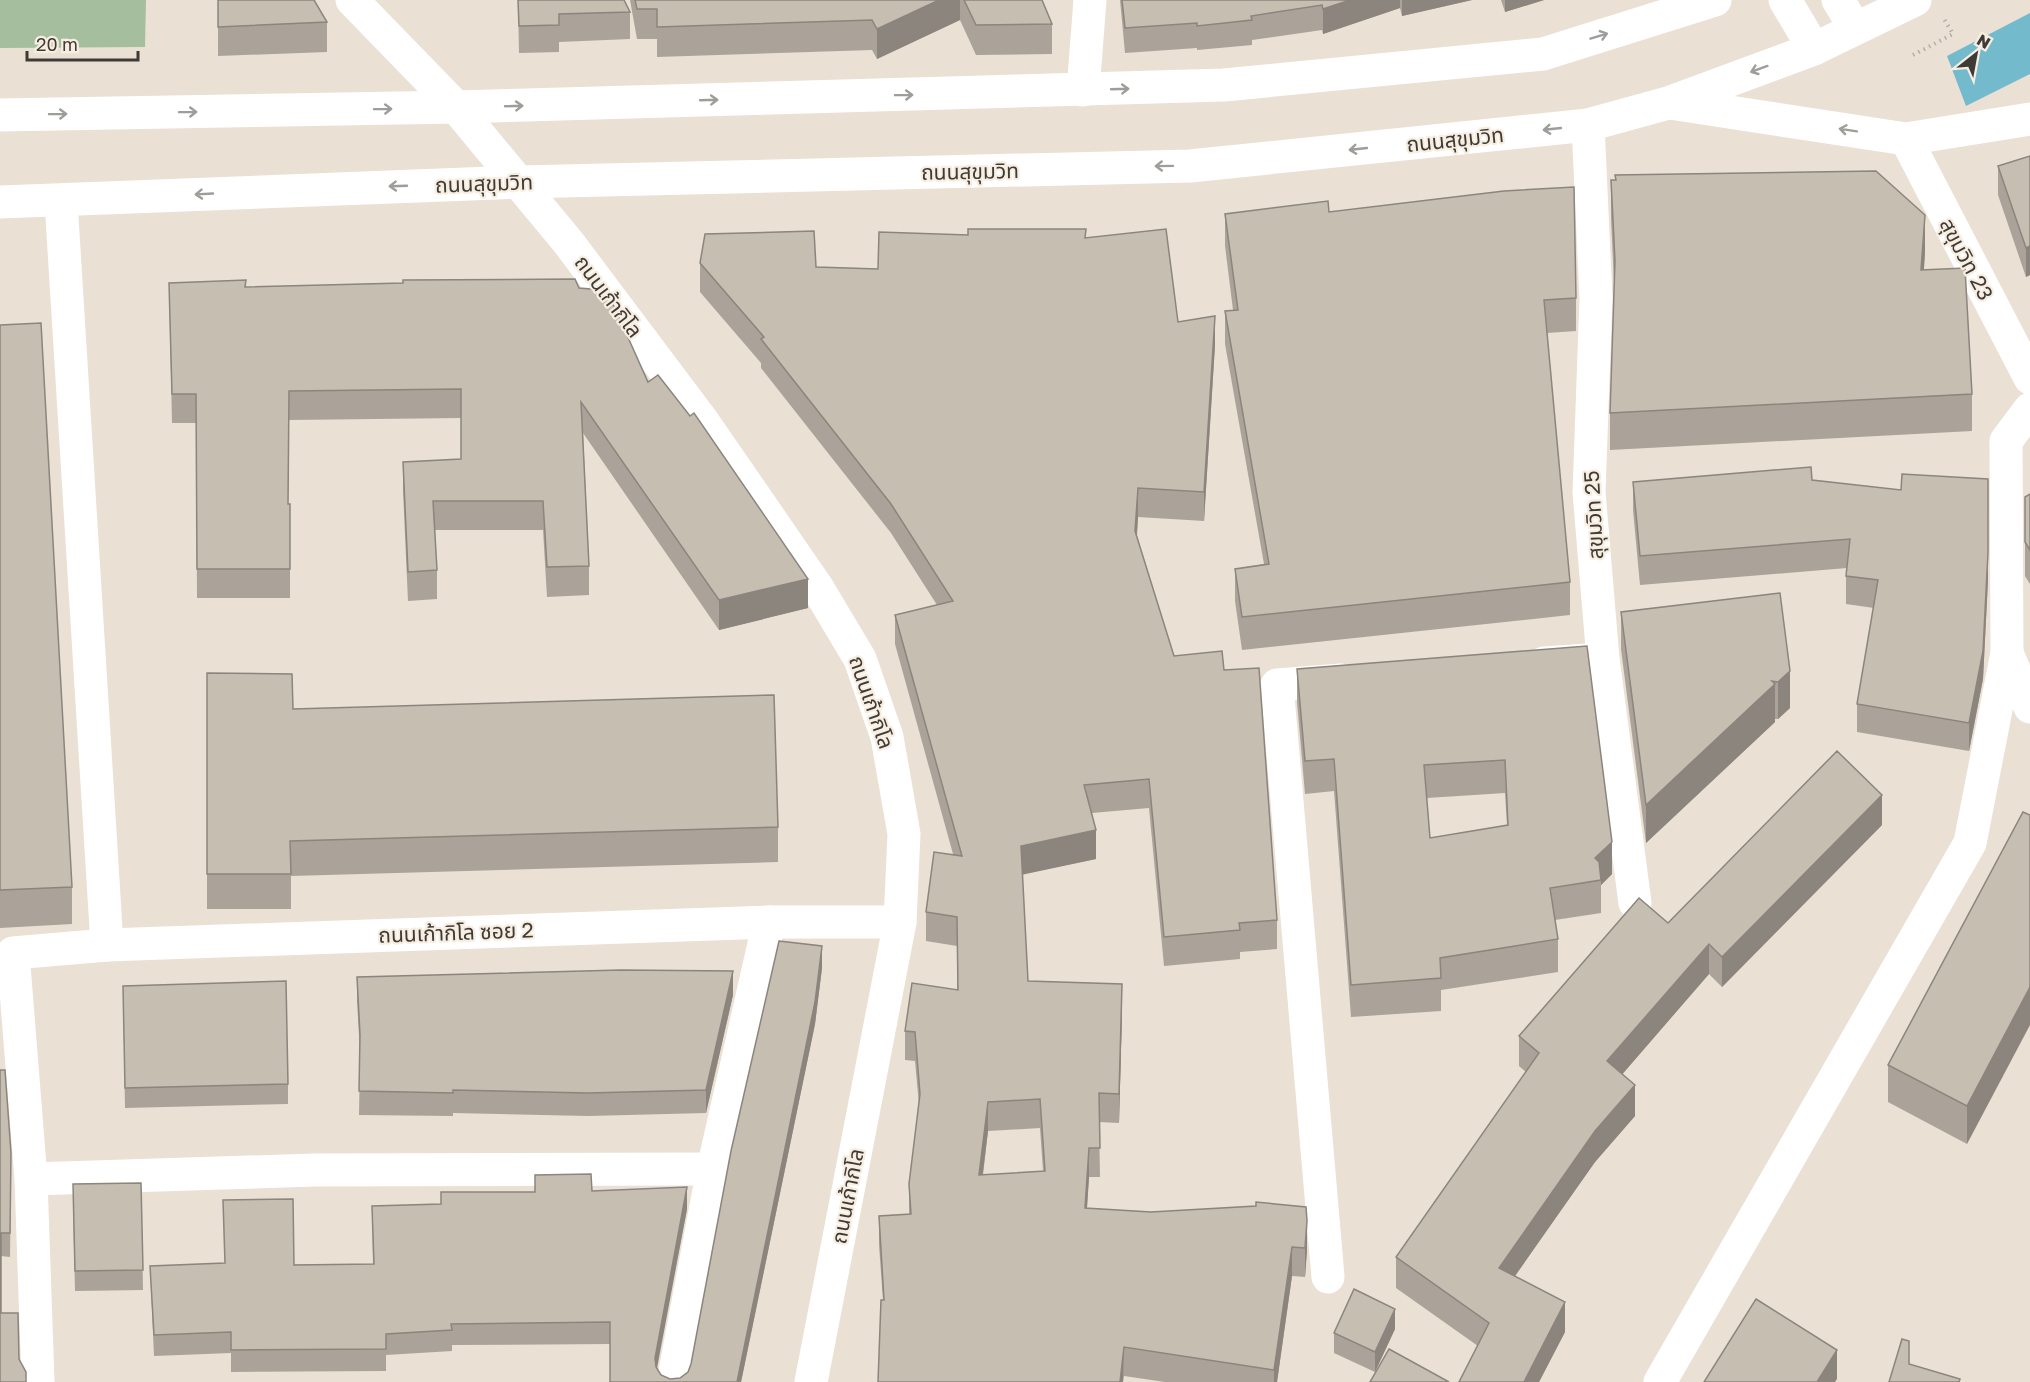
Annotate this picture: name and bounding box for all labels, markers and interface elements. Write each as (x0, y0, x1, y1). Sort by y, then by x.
scale bar (27, 24, 138, 62)
north arrow (1946, 24, 2006, 84)
text: N (1973, 29, 1994, 53)
one-way arrow (1589, 30, 1608, 41)
text: 20 m (36, 33, 78, 55)
one-way arrow (1750, 65, 1769, 76)
one-way arrow (1109, 83, 1129, 94)
one-way arrow (893, 90, 913, 101)
one-way arrow (699, 95, 719, 106)
one-way arrow (504, 100, 524, 111)
one-way arrow (372, 103, 392, 115)
one-way arrow (177, 106, 197, 118)
one-way arrow (48, 108, 68, 120)
street label: ถนนสุขุมวิท (1405, 121, 1505, 158)
one-way arrow (1543, 124, 1563, 135)
one-way arrow (1839, 124, 1858, 135)
one-way arrow (1349, 144, 1369, 155)
street label: ถนนสุขุมวิท (921, 157, 1019, 186)
one-way arrow (1155, 160, 1175, 172)
street label: ถนนสุขุมวิท (435, 168, 533, 199)
one-way arrow (389, 180, 409, 191)
one-way arrow (194, 188, 214, 199)
street label: สุขุมวิท 23 (1934, 214, 1999, 305)
street label: ถนนเก้ากิโล (570, 250, 648, 342)
street label: สุขุมวิท 25 (1578, 470, 1609, 560)
street label: ถนนเก้ากิโล (844, 652, 900, 752)
street label: ถนนเก้ากิโล ซอย 2 (378, 916, 534, 948)
street label: ถนนเก้ากิโล (825, 1146, 869, 1246)

